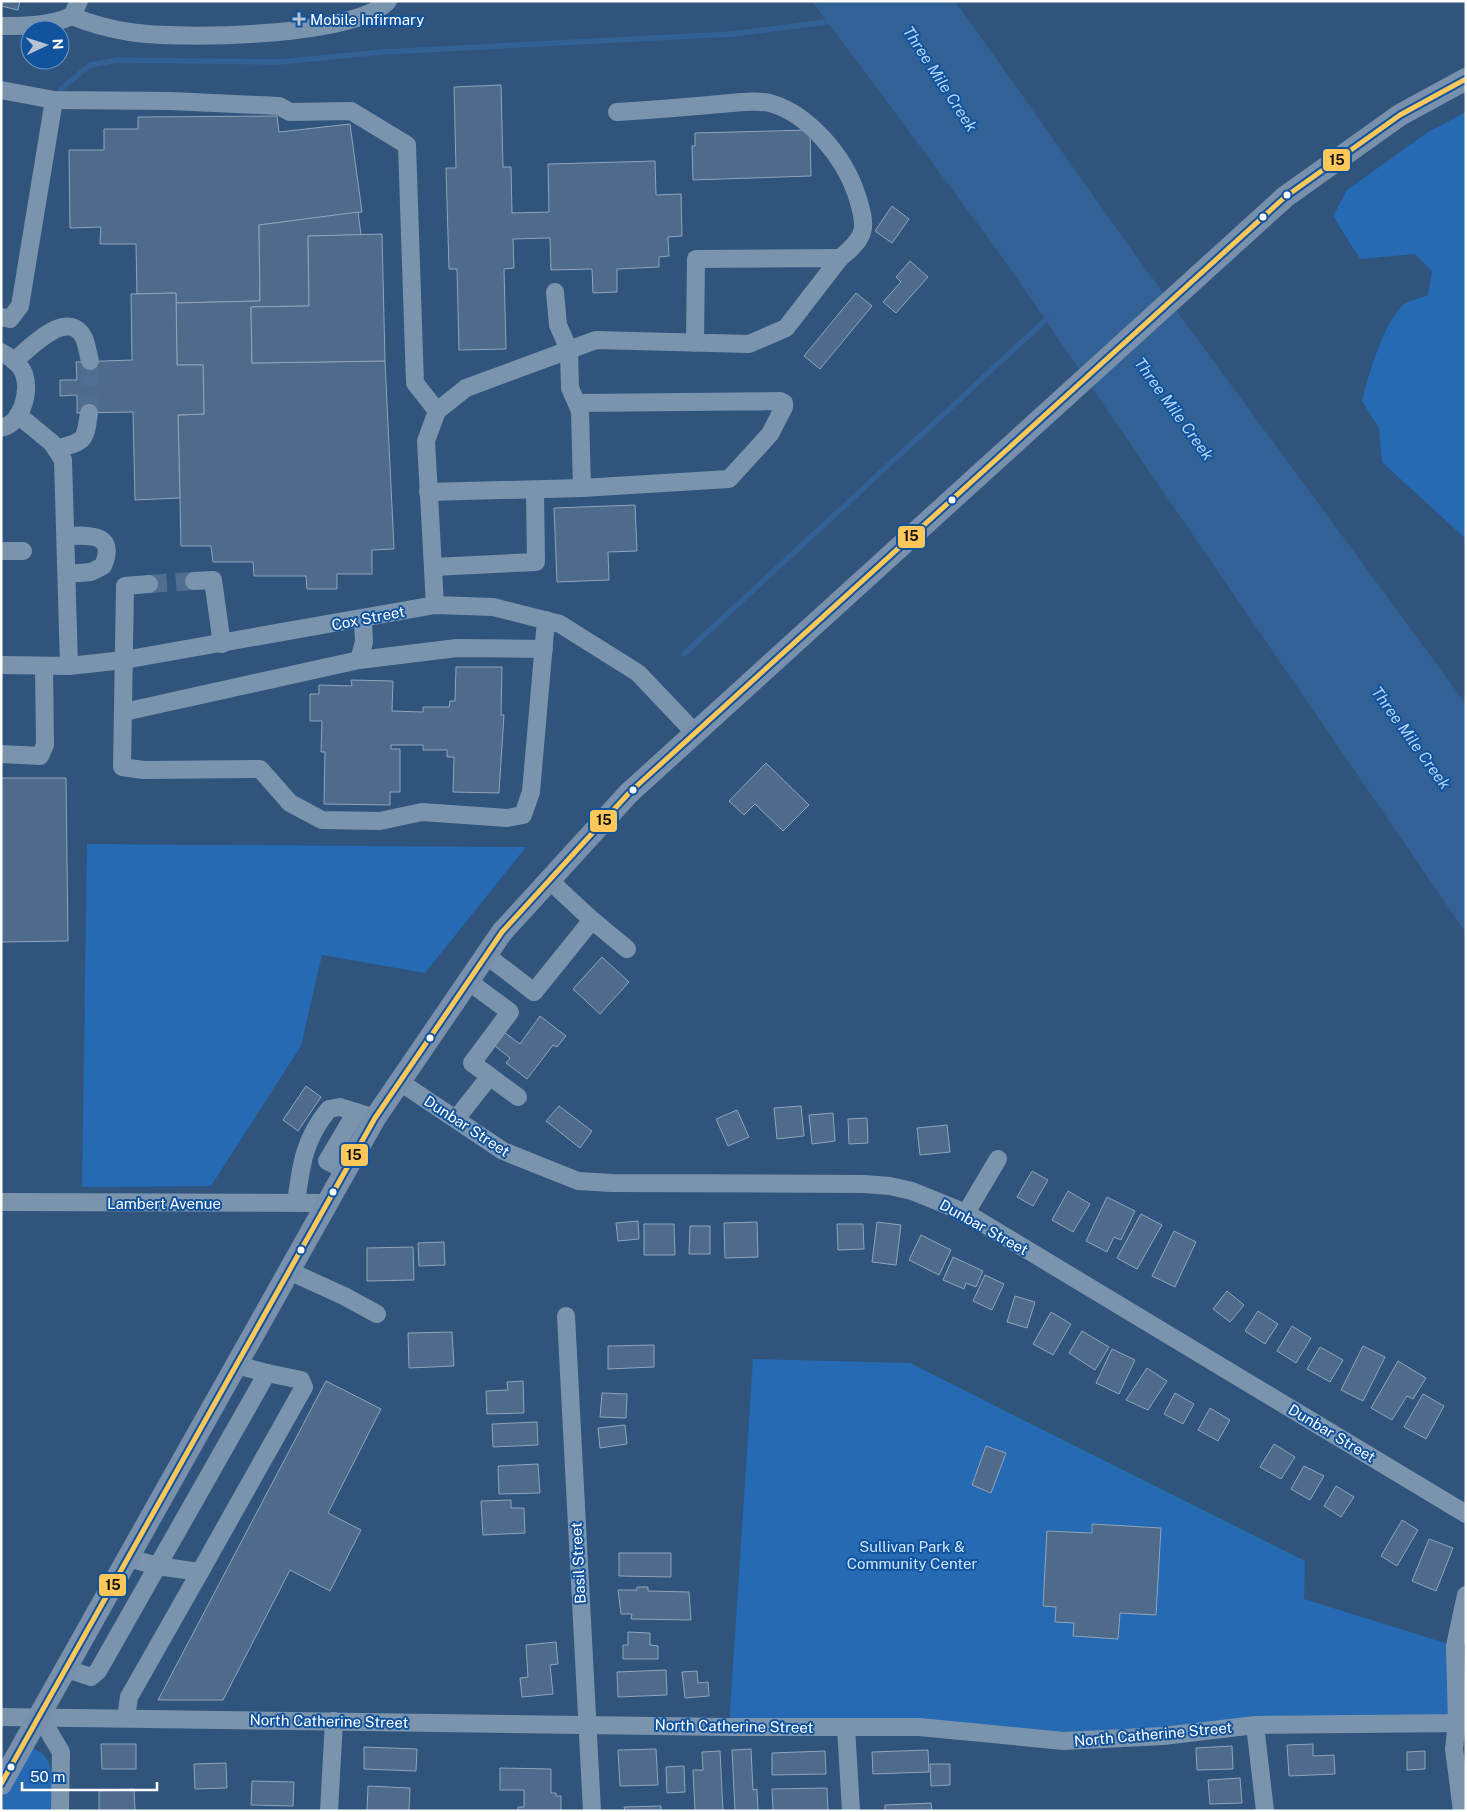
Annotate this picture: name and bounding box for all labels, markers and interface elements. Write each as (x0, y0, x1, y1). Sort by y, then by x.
place label: Mobile Infirmary (310, 11, 424, 28)
marker: Mobile Infirmary (292, 12, 306, 26)
north arrow (20, 20, 70, 70)
water label: Three Mile Creek (899, 23, 981, 136)
text: N (50, 38, 66, 50)
line badge: 15 (1322, 148, 1351, 172)
text: 15 (1329, 152, 1345, 168)
unlabelled marker (1282, 190, 1292, 200)
unlabelled marker (1258, 212, 1268, 222)
water label: Three Mile Creek (1130, 354, 1218, 464)
unlabelled marker (947, 495, 957, 505)
line badge: 15 (897, 525, 926, 549)
text: 15 (903, 528, 919, 544)
street label: Cox Street (330, 603, 406, 633)
water label: Three Mile Creek (1367, 683, 1455, 793)
unlabelled marker (628, 785, 638, 795)
line badge: 15 (589, 809, 618, 833)
text: 15 (596, 812, 612, 828)
unlabelled marker (425, 1033, 435, 1043)
street label: Dunbar Street (421, 1092, 513, 1160)
line badge: 15 (340, 1143, 369, 1167)
text: 15 (346, 1147, 362, 1163)
unlabelled marker (328, 1187, 338, 1197)
street label: Lambert Avenue (107, 1195, 221, 1212)
street label: Dunbar Street (937, 1196, 1031, 1258)
unlabelled marker (296, 1245, 306, 1255)
street label: Dunbar Street (1285, 1400, 1379, 1466)
street label: Basil Street (567, 1522, 589, 1604)
park label: Sullivan Park & Community Center (847, 1538, 977, 1572)
line badge: 15 (98, 1573, 127, 1597)
text: 15 (105, 1577, 121, 1593)
street label: North Catherine Street (249, 1711, 409, 1731)
street label: North Catherine Street (654, 1716, 814, 1736)
street label: North Catherine Street (1073, 1719, 1233, 1749)
scale bar (22, 1760, 158, 1792)
unlabelled marker (6, 1762, 16, 1772)
text: 50 m (30, 1768, 65, 1785)

